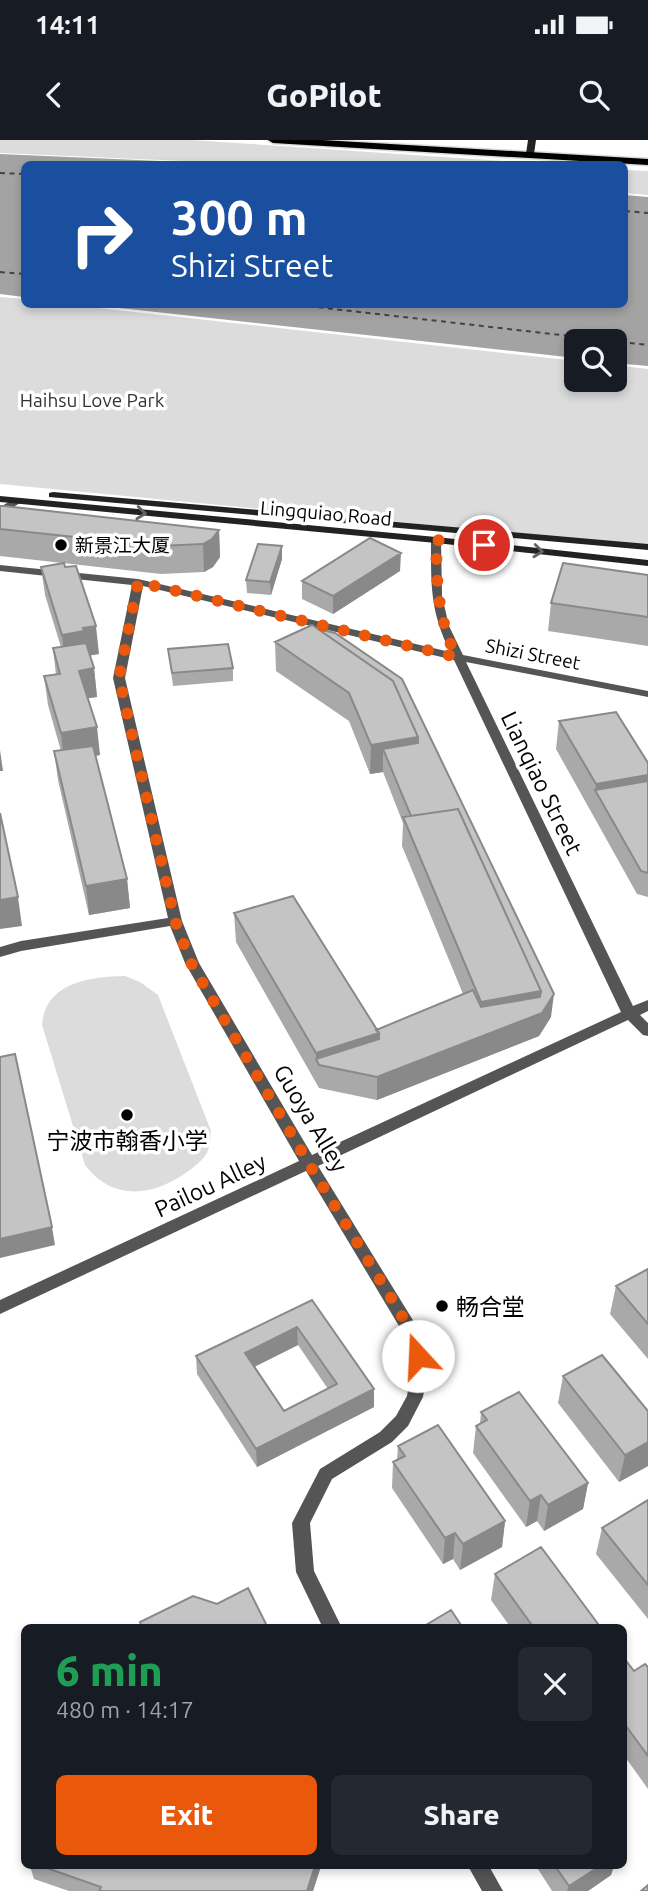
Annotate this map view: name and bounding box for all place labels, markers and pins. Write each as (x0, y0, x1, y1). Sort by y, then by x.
pin (454, 515, 514, 575)
place label: 新景江大厦 (75, 534, 170, 556)
marker: 新景江大厦 (53, 537, 69, 553)
marker: 宁波市翰香小学 (119, 1107, 135, 1123)
place label: 宁波市翰香小学 (47, 1128, 208, 1153)
place label: 畅合堂 (456, 1294, 525, 1319)
marker: 畅合堂 (434, 1298, 450, 1314)

